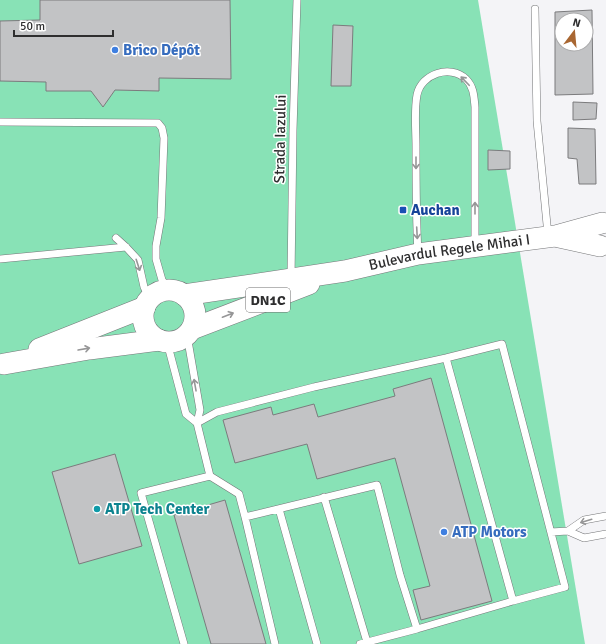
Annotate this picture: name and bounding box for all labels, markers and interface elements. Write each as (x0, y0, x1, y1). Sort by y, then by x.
scale bar (14, 12, 113, 38)
north arrow (554, 12, 594, 52)
text: N (571, 16, 582, 30)
text: 50 m (20, 19, 45, 34)
place label: Brico Dépôt (123, 41, 200, 59)
marker: Brico Dépôt (110, 45, 120, 55)
one-way arrow (461, 76, 470, 86)
street label: Strada Iazului (270, 94, 290, 184)
one-way arrow (412, 156, 420, 169)
place label: Auchan (411, 201, 460, 219)
one-way arrow (471, 202, 479, 215)
marker: Auchan (398, 205, 408, 215)
one-way arrow (413, 226, 420, 239)
street label: Bulevardul Regele Mihai I (367, 230, 531, 274)
one-way arrow (135, 258, 143, 270)
road number: DN1C (246, 288, 290, 312)
one-way arrow (222, 311, 234, 319)
one-way arrow (77, 345, 90, 353)
one-way arrow (191, 379, 199, 392)
place label: ATP Tech Center (105, 500, 209, 518)
marker: ATP Tech Center (92, 504, 102, 514)
one-way arrow (580, 518, 593, 525)
place label: ATP Motors (452, 523, 527, 541)
marker: ATP Motors (439, 527, 449, 537)

